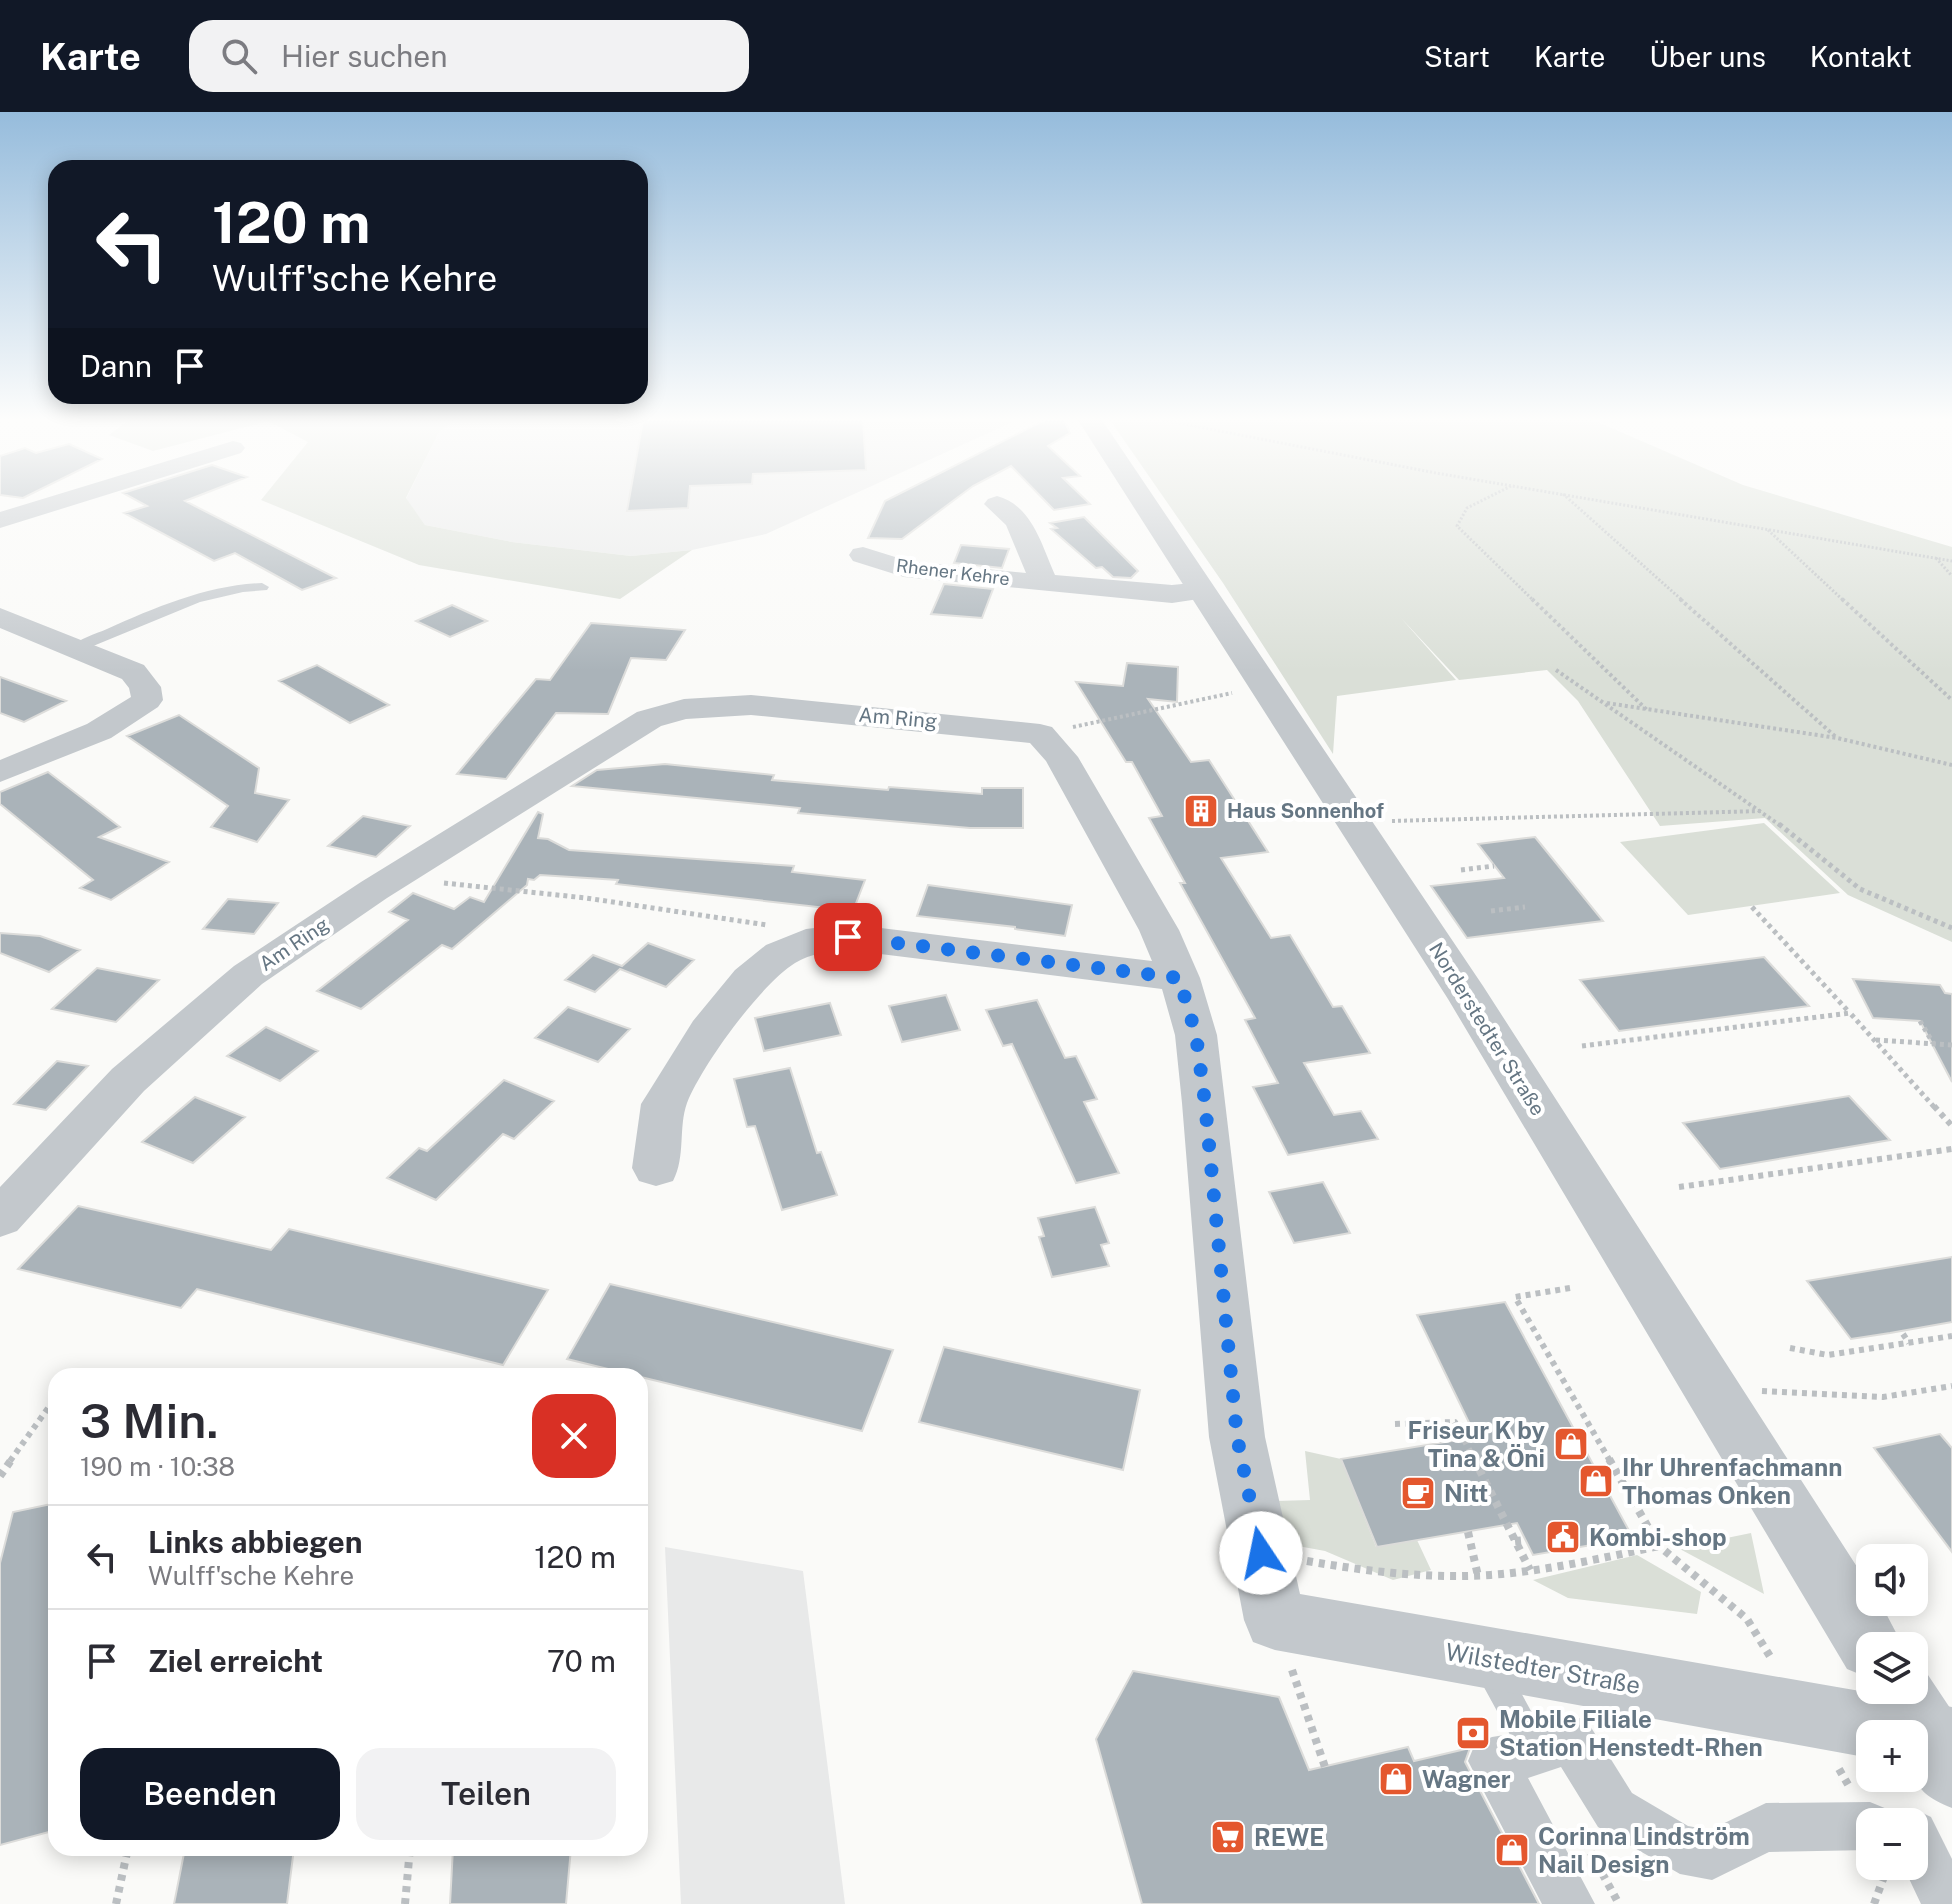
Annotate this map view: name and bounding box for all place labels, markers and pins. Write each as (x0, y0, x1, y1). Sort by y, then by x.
building icon: Haus Sonnenhof (1182, 792, 1220, 830)
place label: Haus Sonnenhof (1227, 799, 1384, 823)
pin (814, 903, 882, 971)
place label: Friseur K by Tina & Öni (1408, 1416, 1545, 1472)
shop icon: Friseur K by Tina & Öni (1552, 1425, 1590, 1463)
place label: Ihr Uhrenfachmann Thomas Onken (1622, 1453, 1842, 1509)
shop icon: Ihr Uhrenfachmann Thomas Onken (1577, 1462, 1615, 1500)
cafe icon: Nitt (1399, 1474, 1437, 1512)
place label: Nitt (1444, 1479, 1488, 1507)
public building icon: Kombi-shop (1544, 1518, 1582, 1556)
place label: Kombi-shop (1589, 1523, 1727, 1551)
place label: Mobile Filiale Station Henstedt-Rhen (1499, 1705, 1763, 1761)
bank icon: Mobile Filiale Station Henstedt-Rhen (1454, 1714, 1492, 1752)
shop icon: Wagner (1377, 1760, 1415, 1798)
place label: Wagner (1422, 1765, 1511, 1793)
supermarket icon: REWE (1209, 1818, 1247, 1856)
place label: Corinna Lindström Nail Design (1538, 1822, 1750, 1878)
place label: REWE (1254, 1823, 1325, 1851)
shop icon: Corinna Lindström Nail Design (1493, 1831, 1531, 1869)

